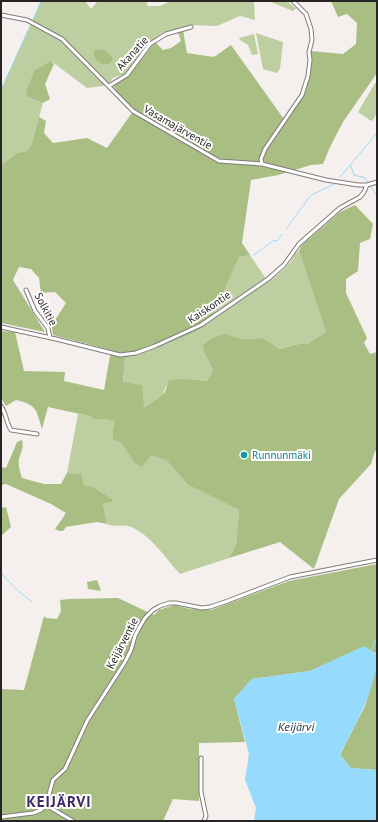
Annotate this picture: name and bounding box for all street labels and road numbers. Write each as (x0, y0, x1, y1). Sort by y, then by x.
street label: Akanatie (113, 33, 151, 73)
street label: Vasamajärventie (140, 101, 215, 152)
street label: Kaiskontie (185, 287, 233, 326)
street label: Solkitie (32, 290, 61, 328)
street label: Keijärventie (103, 615, 141, 671)

